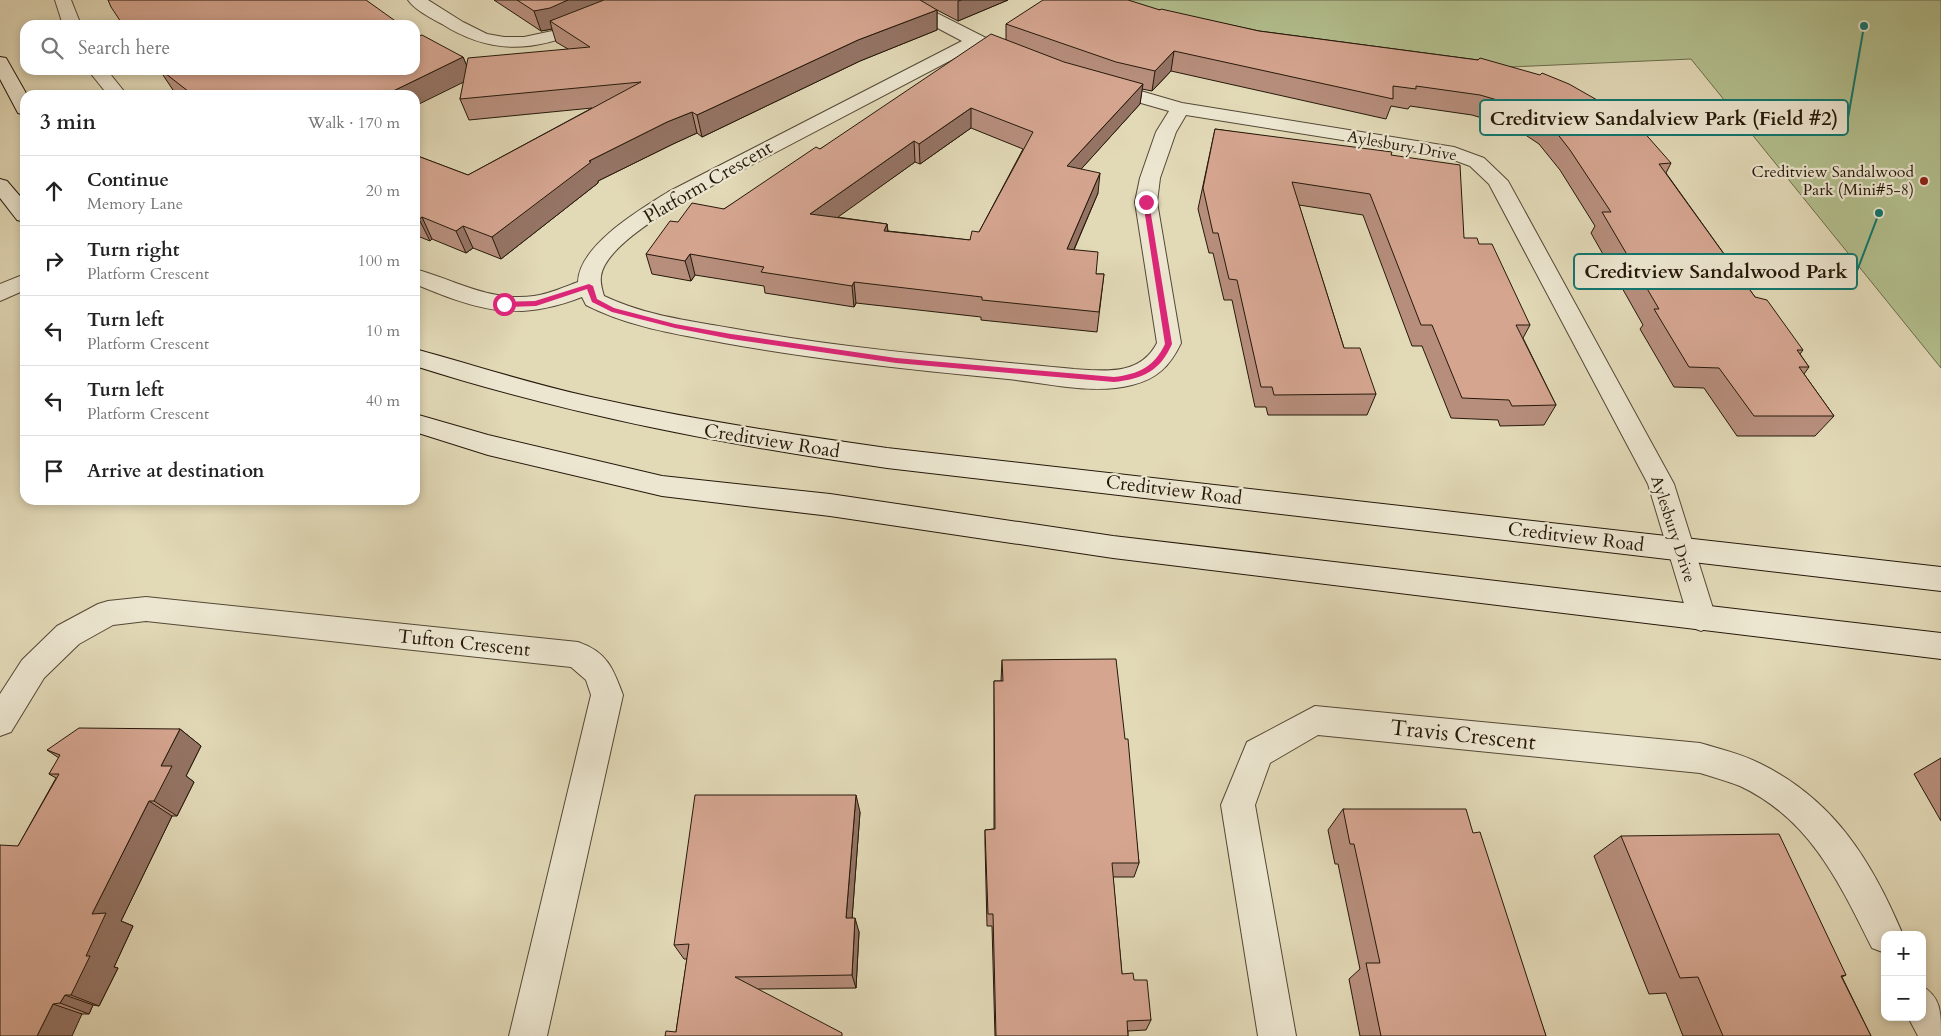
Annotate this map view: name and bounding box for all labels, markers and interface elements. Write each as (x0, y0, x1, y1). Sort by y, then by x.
search box (20, 20, 420, 75)
icon: search (38, 34, 66, 62)
text: Search here (78, 35, 170, 61)
callout: Creditview Sandalview Park (Field #2) (1480, 100, 1848, 135)
text: Creditview Sandalview Park (Field #2) (1490, 105, 1838, 132)
text: 3 min (40, 108, 96, 137)
text: Walk · 170 m (308, 112, 400, 134)
street label: Aylesbury Drive (1345, 126, 1459, 166)
street label: Platform Crescent (639, 134, 777, 230)
place label: Creditview Sandalwood Park (Mini#5-8) (1751, 161, 1914, 201)
text: Continue (87, 167, 169, 193)
marker: Creditview Sandalwood Park (Mini#5-8) (1918, 175, 1930, 187)
icon: ahead (40, 177, 68, 205)
text: 20 m (366, 180, 400, 202)
route end (1135, 191, 1158, 214)
text: Memory Lane (87, 193, 183, 215)
text: Turn right (87, 237, 179, 263)
icon: right (40, 247, 68, 275)
text: 100 m (358, 250, 400, 272)
callout: Creditview Sandalwood Park (1574, 254, 1857, 289)
text: Creditview Sandalwood Park (1584, 258, 1848, 285)
text: Platform Crescent (87, 263, 209, 285)
route start (493, 293, 516, 316)
text: Turn left (87, 307, 164, 333)
icon: left (40, 317, 68, 345)
text: 10 m (366, 320, 400, 342)
text: Platform Crescent (87, 333, 209, 355)
text: Turn left (87, 377, 164, 403)
icon: left (40, 387, 68, 415)
text: 40 m (366, 390, 400, 412)
text: Platform Crescent (87, 403, 209, 425)
street label: Creditview Road (702, 417, 842, 465)
icon: arrive (40, 457, 68, 485)
text: Arrive at destination (87, 458, 264, 484)
street label: Creditview Road (1104, 469, 1244, 511)
street label: Aylesbury Drive (1645, 473, 1701, 585)
street label: Creditview Road (1506, 516, 1646, 558)
street label: Tufton Crescent (397, 623, 531, 663)
street label: Travis Crescent (1389, 712, 1537, 758)
map controls (1881, 931, 1926, 1021)
button: + (1881, 931, 1926, 976)
button: − (1881, 976, 1926, 1021)

